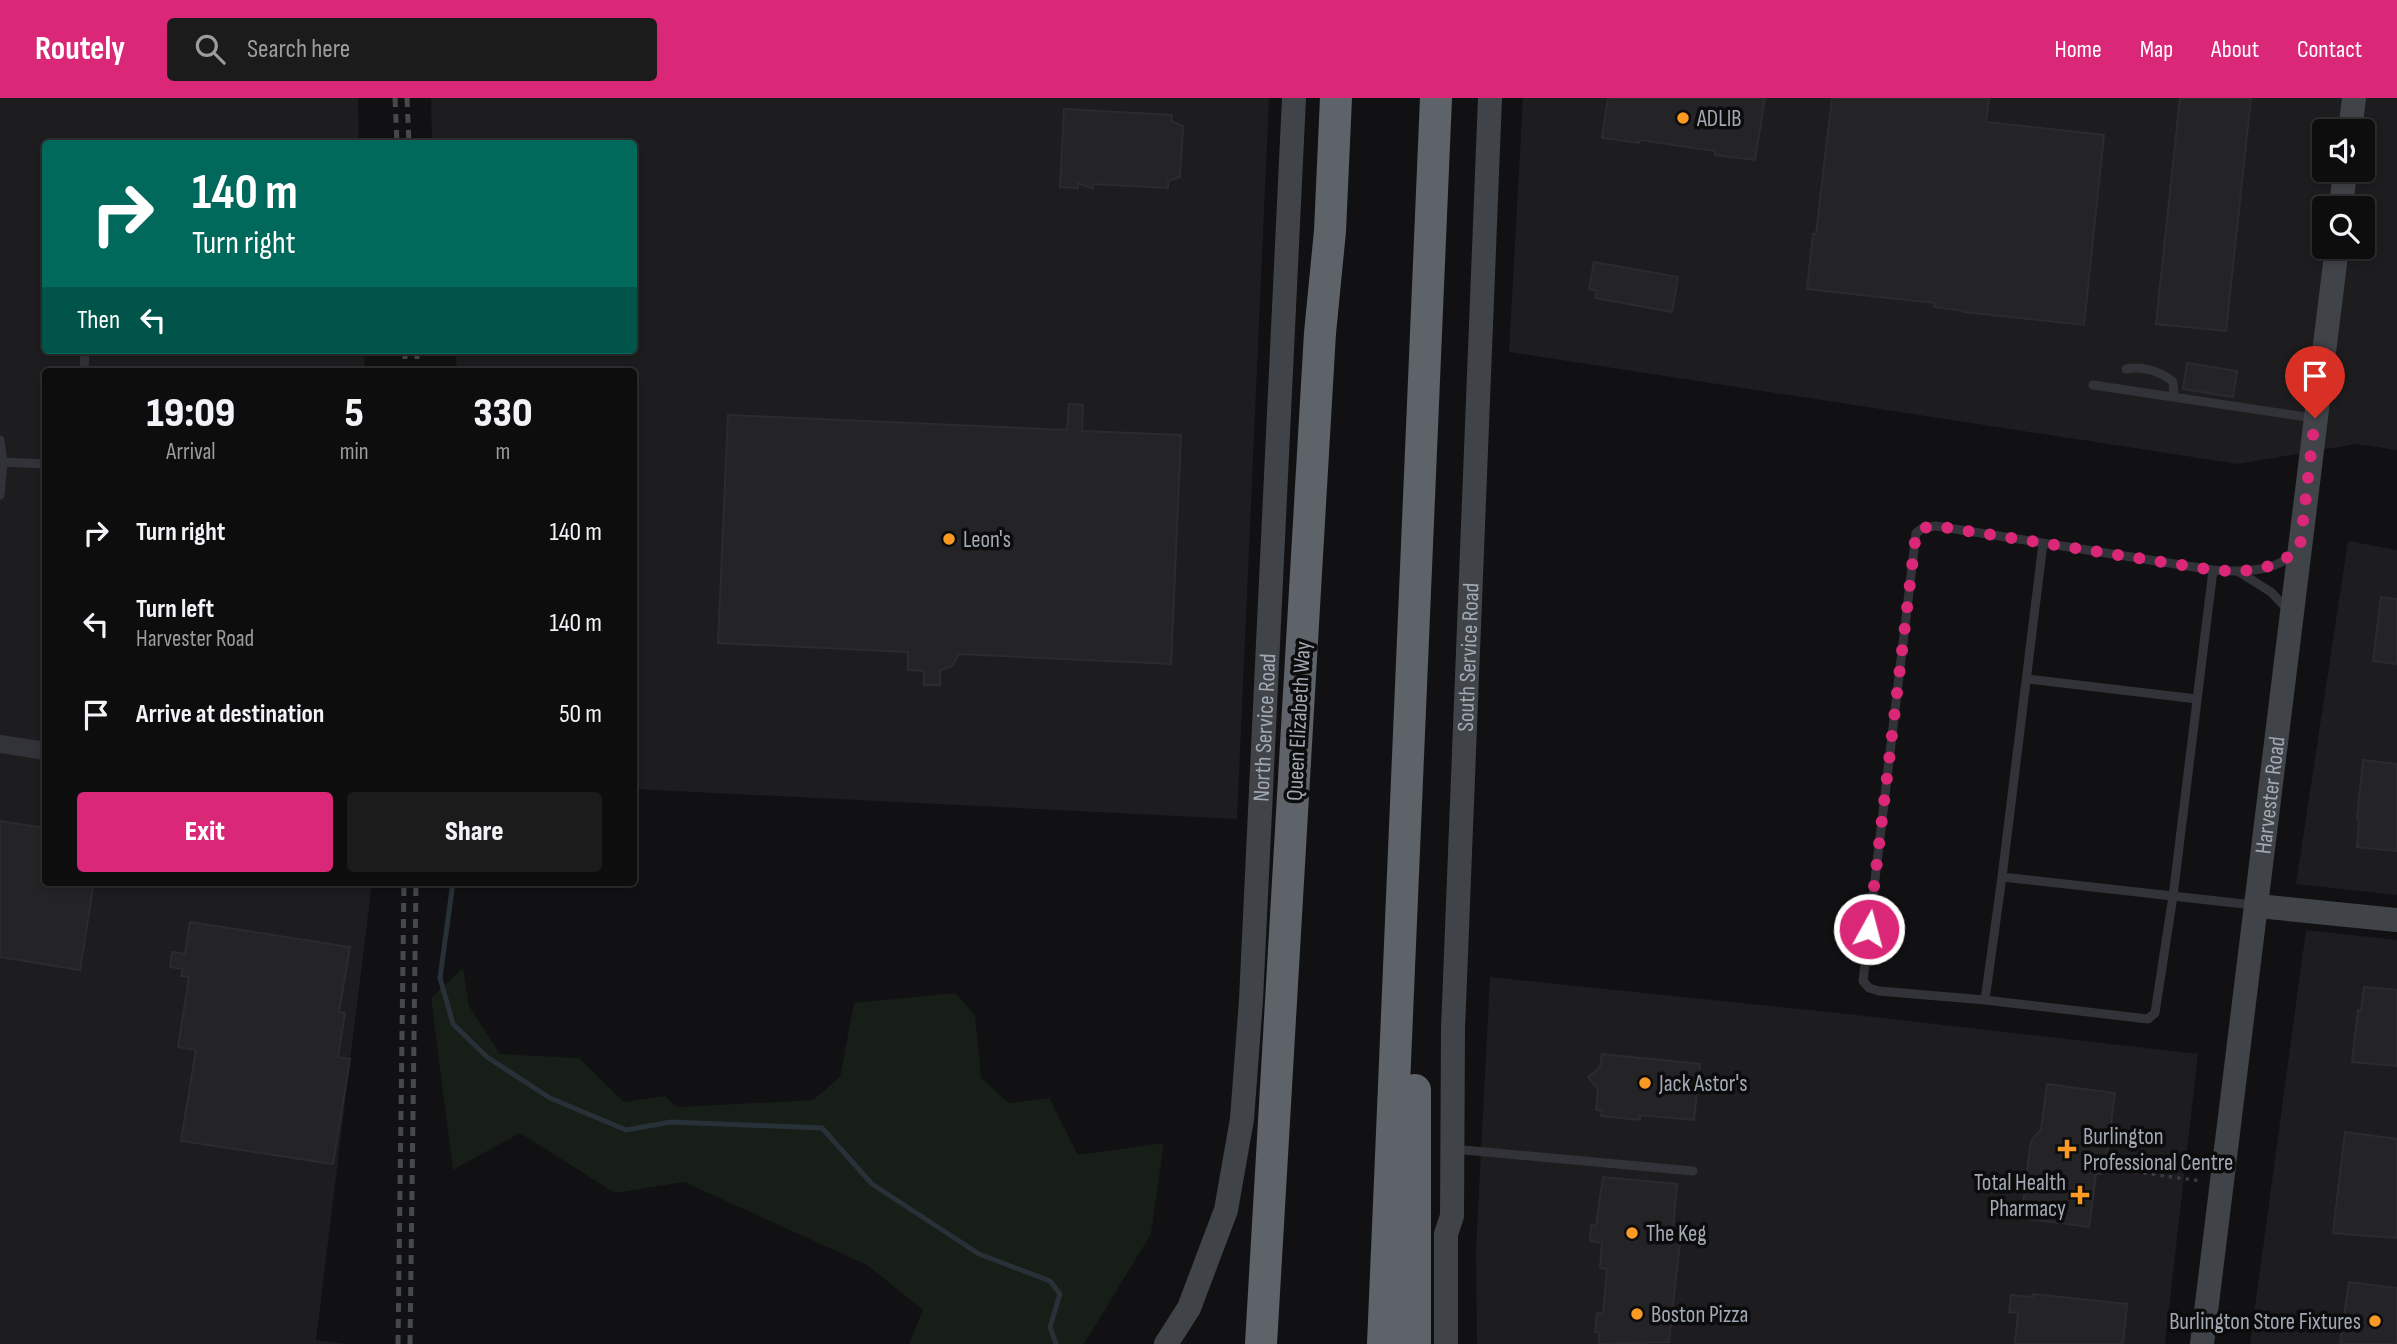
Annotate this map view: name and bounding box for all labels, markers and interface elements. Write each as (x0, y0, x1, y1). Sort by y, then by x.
search box (167, 18, 657, 81)
text: Routely (35, 29, 125, 69)
icon: search (191, 30, 229, 68)
text: Search here (247, 34, 350, 65)
text: Home (2054, 35, 2102, 64)
text: Map (2140, 35, 2173, 64)
text: About (2211, 35, 2259, 64)
text: Contact (2297, 35, 2362, 64)
place label: ADLIB (1696, 105, 1742, 133)
marker: ADLIB (1675, 110, 1691, 126)
map controls (2312, 119, 2375, 259)
button: sound (2312, 119, 2375, 182)
text: 140 m (192, 164, 298, 223)
icon: right (77, 168, 168, 259)
button: search (2312, 196, 2375, 259)
text: Turn right (192, 224, 296, 263)
icon: left (134, 301, 172, 339)
text: Then (77, 305, 120, 336)
pin (2285, 346, 2345, 418)
icon: arrive (2296, 357, 2334, 395)
text: 19:09 (146, 388, 235, 439)
text: 5 (345, 388, 364, 439)
text: 330 (473, 388, 533, 439)
text: Arrival (166, 438, 216, 466)
text: min (340, 438, 369, 466)
text: m (495, 438, 510, 466)
icon: right (77, 514, 115, 552)
text: Turn right (136, 517, 225, 548)
text: 140 m (550, 517, 602, 548)
place label: Leon's (963, 526, 1011, 554)
marker: Leon's (941, 531, 957, 547)
street label: South Service Road (1452, 582, 1486, 732)
text: Turn left (136, 594, 214, 625)
icon: left (77, 605, 115, 643)
text: 140 m (550, 608, 602, 639)
text: Harvester Road (136, 625, 254, 653)
street label: Queen Elizabeth Way (1281, 640, 1317, 802)
street label: North Service Road (1247, 653, 1283, 802)
icon: arrive (77, 696, 115, 734)
text: Arrive at destination (136, 699, 324, 730)
text: 50 m (559, 699, 602, 730)
street label: Harvester Road (2249, 735, 2292, 856)
button: Exit (77, 792, 333, 872)
button: Share (347, 792, 602, 872)
position arrow (1832, 892, 1906, 966)
place label: Jack Astor's (1658, 1070, 1747, 1098)
marker: Jack Astor's (1637, 1075, 1653, 1091)
place label: Burlington Professional Centre (2083, 1123, 2233, 1177)
marker: Burlington Professional Centre (2057, 1139, 2077, 1159)
place label: Total Health Pharmacy (1974, 1169, 2066, 1223)
marker: Total Health Pharmacy (2072, 1187, 2088, 1203)
place label: The Keg (1646, 1220, 1706, 1248)
marker: The Keg (1624, 1225, 1640, 1241)
place label: Boston Pizza (1651, 1301, 1748, 1329)
marker: Boston Pizza (1629, 1306, 1645, 1322)
place label: Burlington Store Fixtures (2169, 1308, 2361, 1336)
marker: Burlington Store Fixtures (2367, 1313, 2383, 1329)

